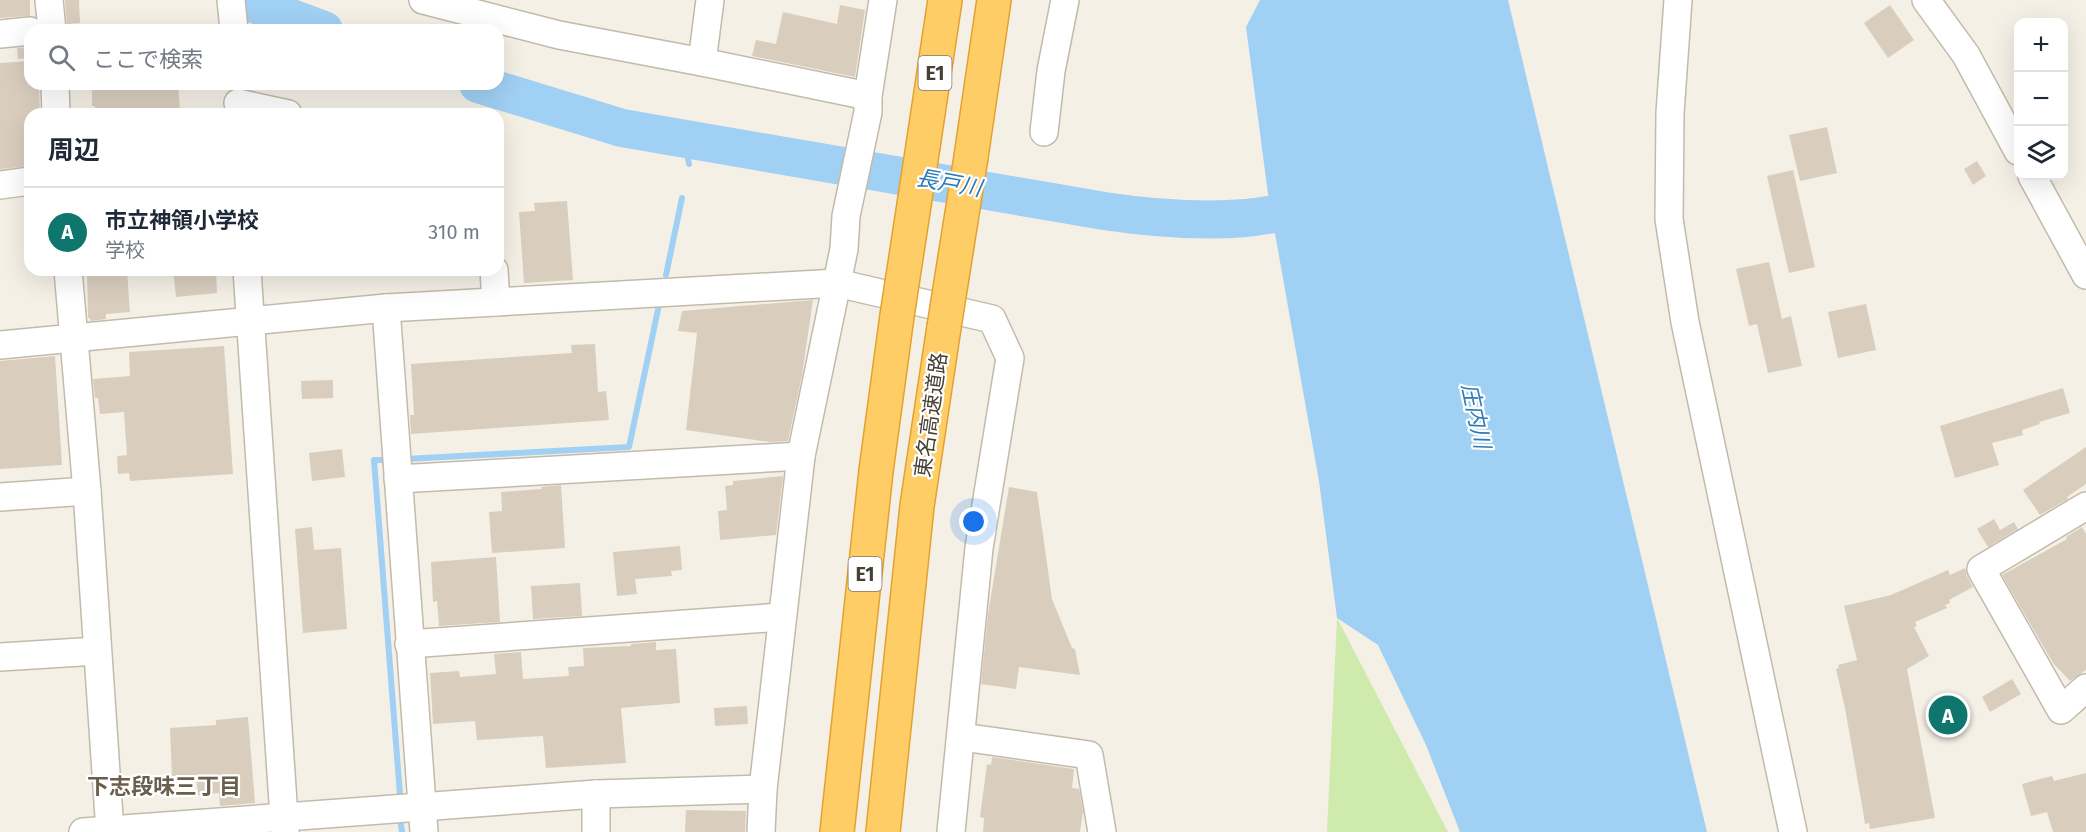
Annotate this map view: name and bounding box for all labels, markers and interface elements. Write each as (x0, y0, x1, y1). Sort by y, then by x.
map controls (2014, 18, 2068, 180)
button: + (2014, 18, 2068, 72)
search box (24, 24, 504, 90)
icon: search (45, 41, 78, 74)
text: ここで検索 (93, 46, 203, 73)
road number: E1 (918, 56, 952, 90)
button: − (2014, 72, 2068, 126)
button: layers (2014, 126, 2068, 180)
text: 周辺 (48, 135, 100, 166)
water label: 長戸川 (914, 164, 986, 202)
text: 市立神領小学校 (105, 207, 259, 234)
text: A (62, 220, 73, 244)
text: 310 m (428, 220, 480, 244)
text: 学校 (105, 238, 145, 262)
street label: 東名高速道路 (909, 351, 953, 479)
water label: 庄内川 (1456, 381, 1496, 453)
your location (959, 507, 988, 536)
road number: E1 (848, 557, 882, 591)
pin: A (1928, 692, 1968, 738)
district label: 下志段味三丁目 (87, 773, 241, 800)

